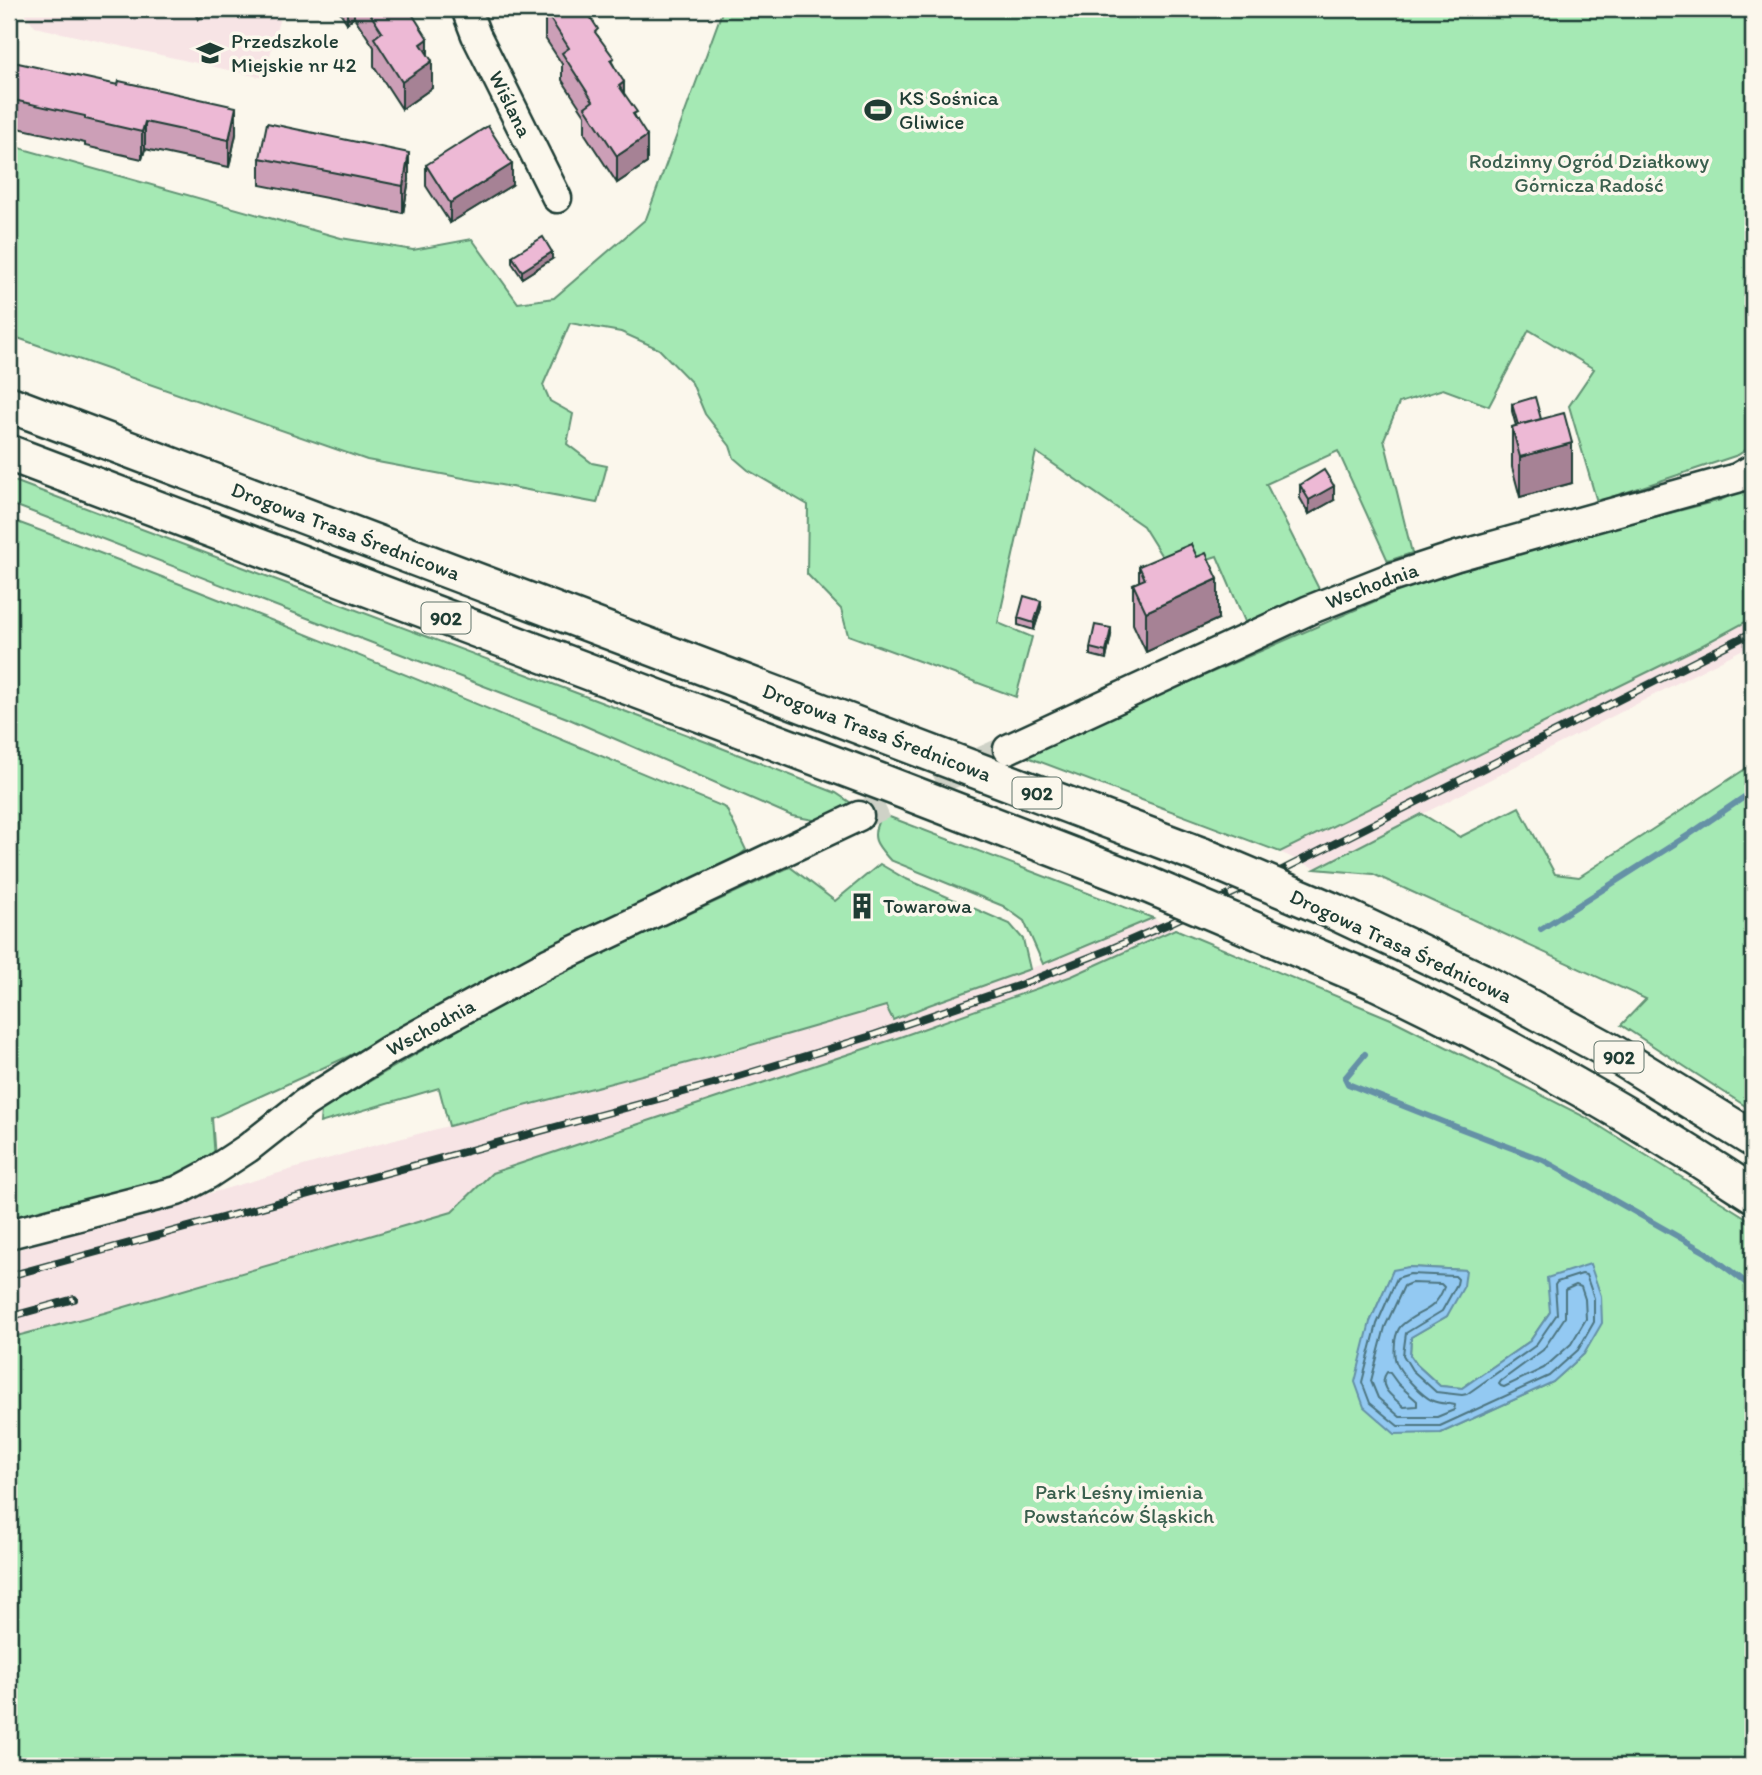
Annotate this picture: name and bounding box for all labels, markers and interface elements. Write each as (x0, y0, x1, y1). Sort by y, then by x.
place label: Przedszkole Miejskie nr 42 (231, 28, 357, 77)
school or university icon: Przedszkole Miejskie nr 42 (195, 38, 225, 68)
street label: Wiślana (484, 66, 538, 141)
place label: KS Sośnica Gliwice (899, 85, 999, 134)
sports icon: KS Sośnica Gliwice (863, 95, 893, 125)
park label: Rodzinny Ogród Działkowy Górnicza Radość (1469, 148, 1709, 197)
street label: Drogowa Trasa Średnicowa (228, 476, 464, 586)
street label: Wschodnia (1322, 557, 1422, 614)
road number: 902 (422, 603, 471, 634)
street label: Drogowa Trasa Średnicowa (759, 677, 995, 787)
road number: 902 (1012, 778, 1062, 808)
street label: Drogowa Trasa Średnicowa (1286, 883, 1516, 1008)
building icon: Towarowa (847, 891, 877, 921)
place label: Towarowa (883, 893, 972, 918)
street label: Wschodnia (382, 992, 479, 1061)
road number: 902 (1594, 1042, 1644, 1072)
park label: Park Leśny imienia Powstańców Śląskich (1024, 1479, 1215, 1528)

